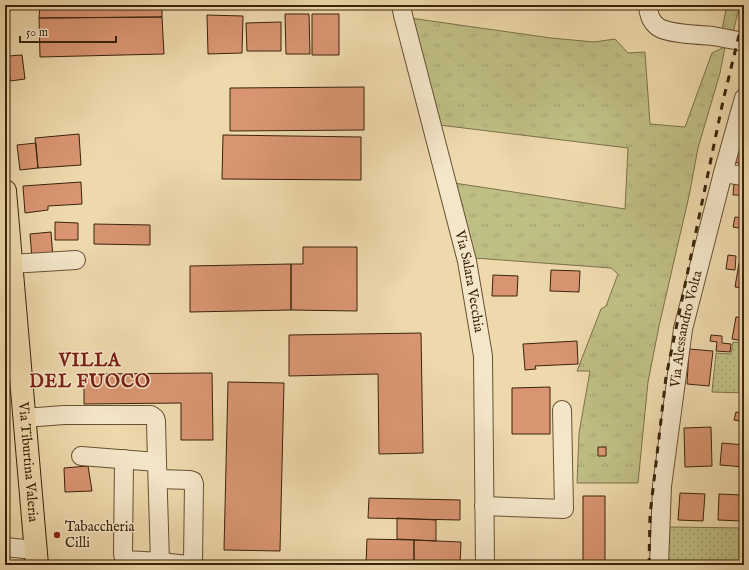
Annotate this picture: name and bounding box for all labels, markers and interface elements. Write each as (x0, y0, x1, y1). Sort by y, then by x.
scale bar (20, 18, 116, 44)
text: 50 m (26, 25, 48, 40)
street label: Via Salara Vecchia (450, 228, 488, 335)
street label: Via Alessandro Volta (666, 268, 707, 390)
district label: VILLA DEL FUOCO (29, 350, 151, 394)
street label: Via Tiburtina Valeria (14, 400, 42, 524)
place label: Tabaccheria Cilli (65, 518, 135, 552)
marker: Tabaccheria Cilli (52, 530, 62, 540)

